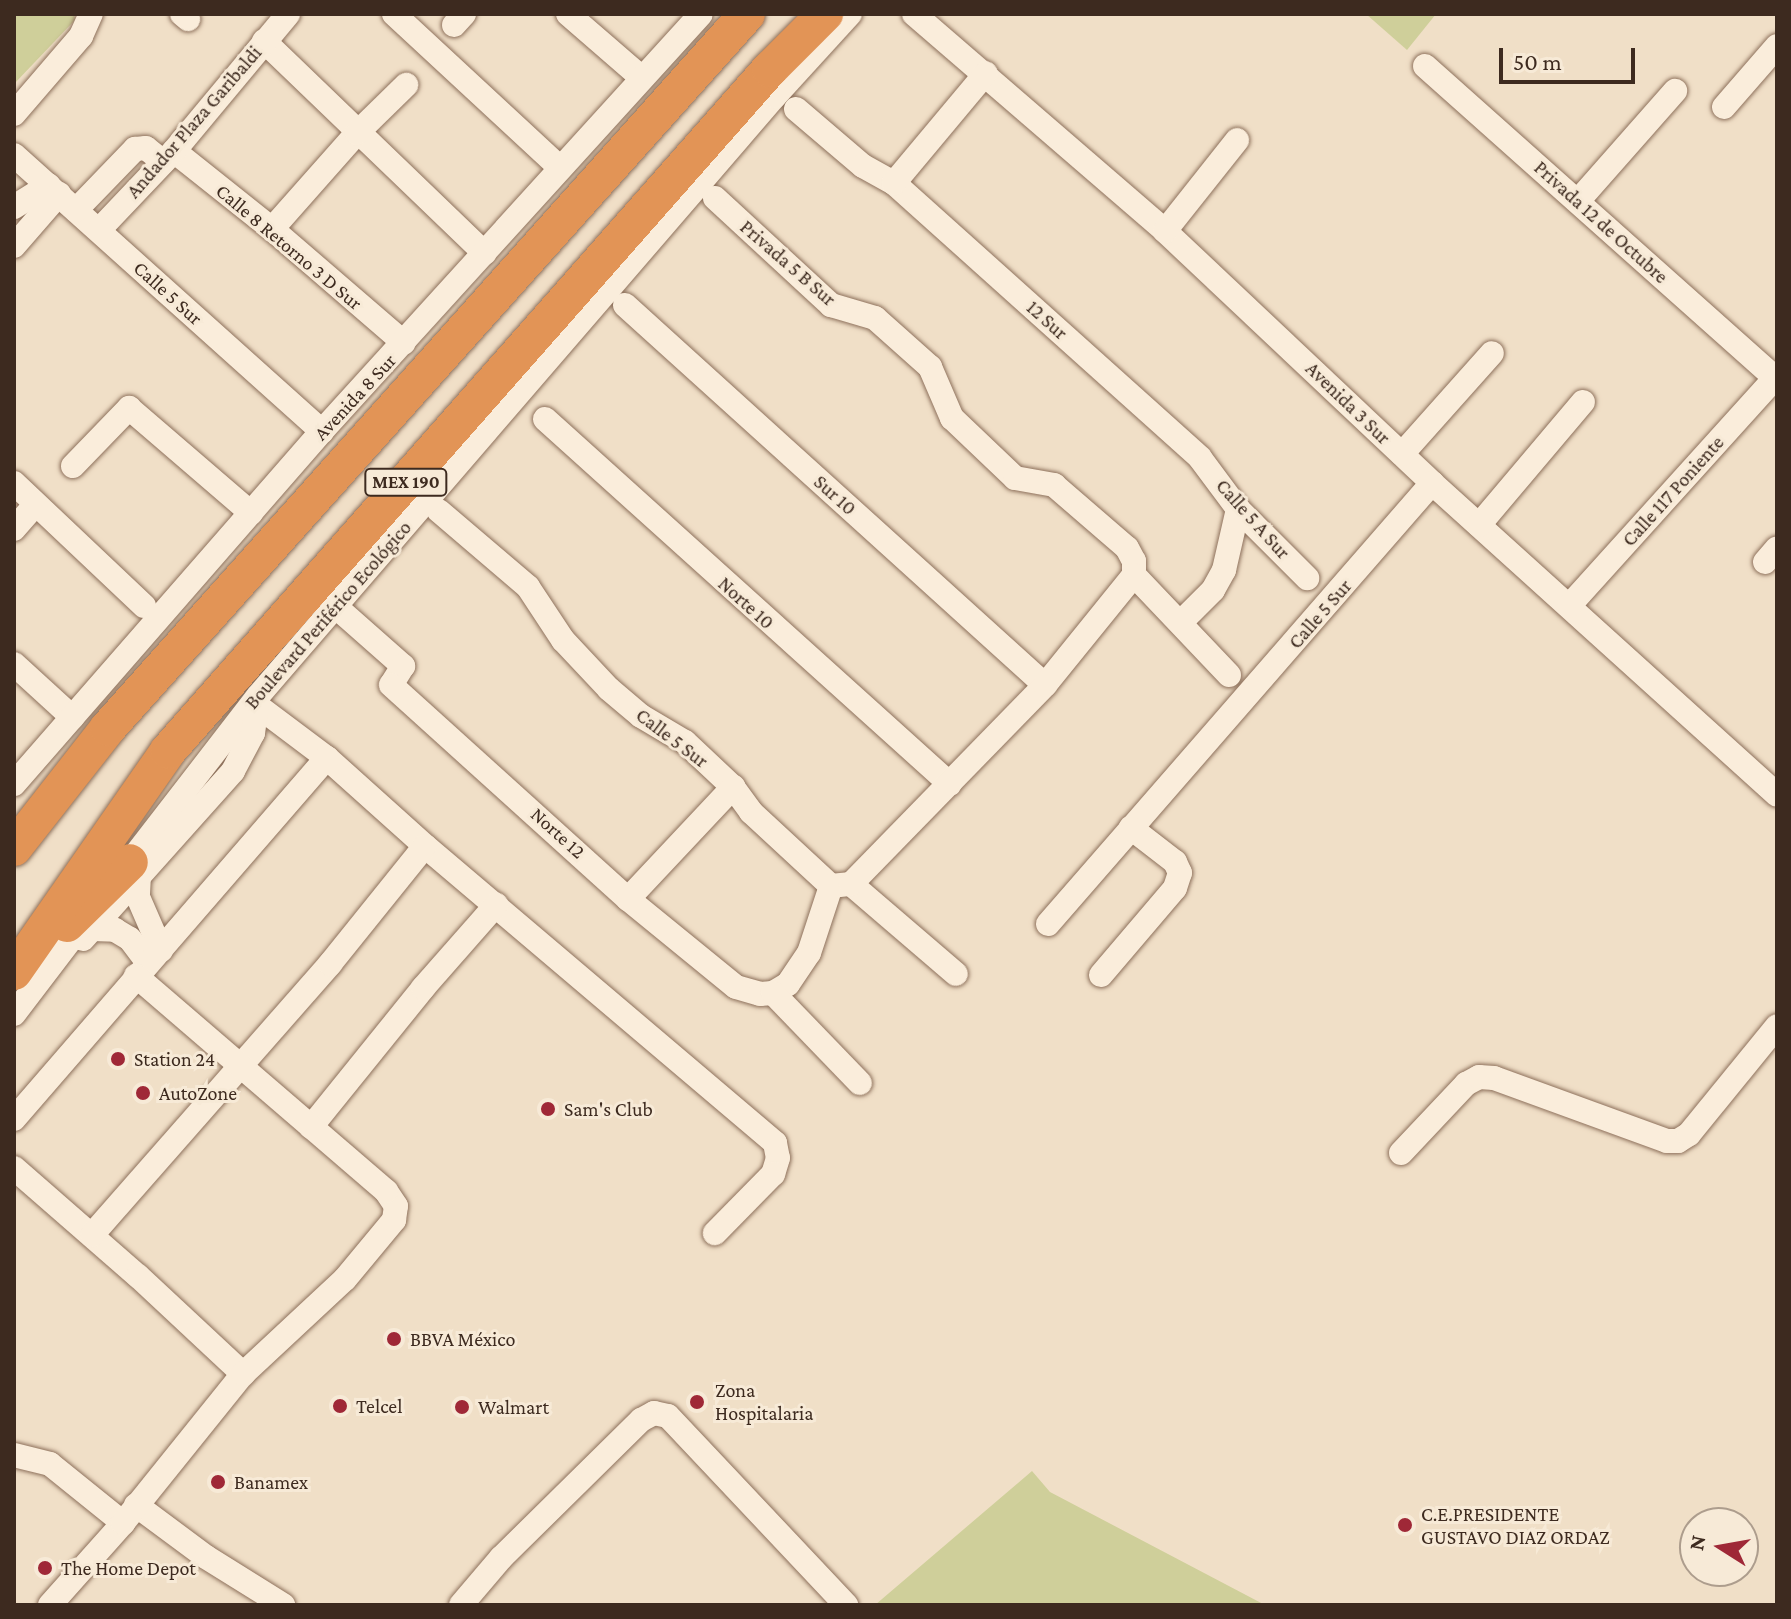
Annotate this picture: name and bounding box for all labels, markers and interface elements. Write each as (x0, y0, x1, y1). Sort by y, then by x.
scale bar (1503, 32, 1639, 82)
street label: Andador Plaza Garibaldi (121, 41, 267, 203)
text: 50 m (1513, 48, 1562, 75)
street label: Privada 12 de Octubre (1529, 156, 1673, 288)
street label: Calle 8 Retorno 3 D Sur (211, 179, 367, 315)
street label: Privada 5 B Sur (735, 215, 841, 311)
street label: Calle 5 Sur (129, 256, 207, 330)
street label: 12 Sur (1022, 295, 1072, 345)
street label: Avenida 8 Sur (309, 349, 401, 445)
street label: Avenida 3 Sur (1301, 357, 1395, 449)
street label: Calle 117 Poniente (1617, 431, 1729, 551)
road number: MEX 190 (364, 468, 448, 496)
street label: Sur 10 (809, 470, 861, 520)
street label: Calle 5 A Sur (1211, 474, 1295, 564)
street label: Boulevard Periférico Ecológico (240, 516, 416, 714)
street label: Norte 10 (713, 572, 779, 634)
street label: Calle 5 Sur (1283, 574, 1357, 654)
street label: Calle 5 Sur (631, 703, 713, 773)
street label: Norte 12 (526, 802, 590, 864)
place label: Station 24 (134, 1047, 215, 1071)
marker: Station 24 (109, 1050, 127, 1068)
place label: AutoZone (159, 1081, 237, 1105)
marker: AutoZone (134, 1084, 152, 1102)
place label: Sam's Club (564, 1097, 653, 1121)
marker: Sam's Club (539, 1100, 557, 1118)
place label: BBVA México (410, 1327, 515, 1351)
marker: BBVA México (385, 1330, 403, 1348)
place label: Zona Hospitalaria (715, 1378, 814, 1425)
marker: Zona Hospitalaria (686, 1391, 708, 1413)
place label: Telcel (356, 1394, 402, 1418)
place label: Walmart (478, 1395, 549, 1419)
marker: Telcel (331, 1397, 349, 1415)
marker: Walmart (453, 1398, 471, 1416)
place label: Banamex (234, 1470, 308, 1494)
marker: Banamex (209, 1473, 227, 1491)
place label: C.E.PRESIDENTE GUSTAVO DIAZ ORDAZ (1421, 1502, 1610, 1549)
north arrow (1679, 1507, 1759, 1587)
marker: C.E.PRESIDENTE GUSTAVO DIAZ ORDAZ (1396, 1516, 1414, 1534)
text: N (1683, 1533, 1711, 1552)
place label: The Home Depot (61, 1556, 196, 1580)
marker: The Home Depot (36, 1559, 54, 1577)

